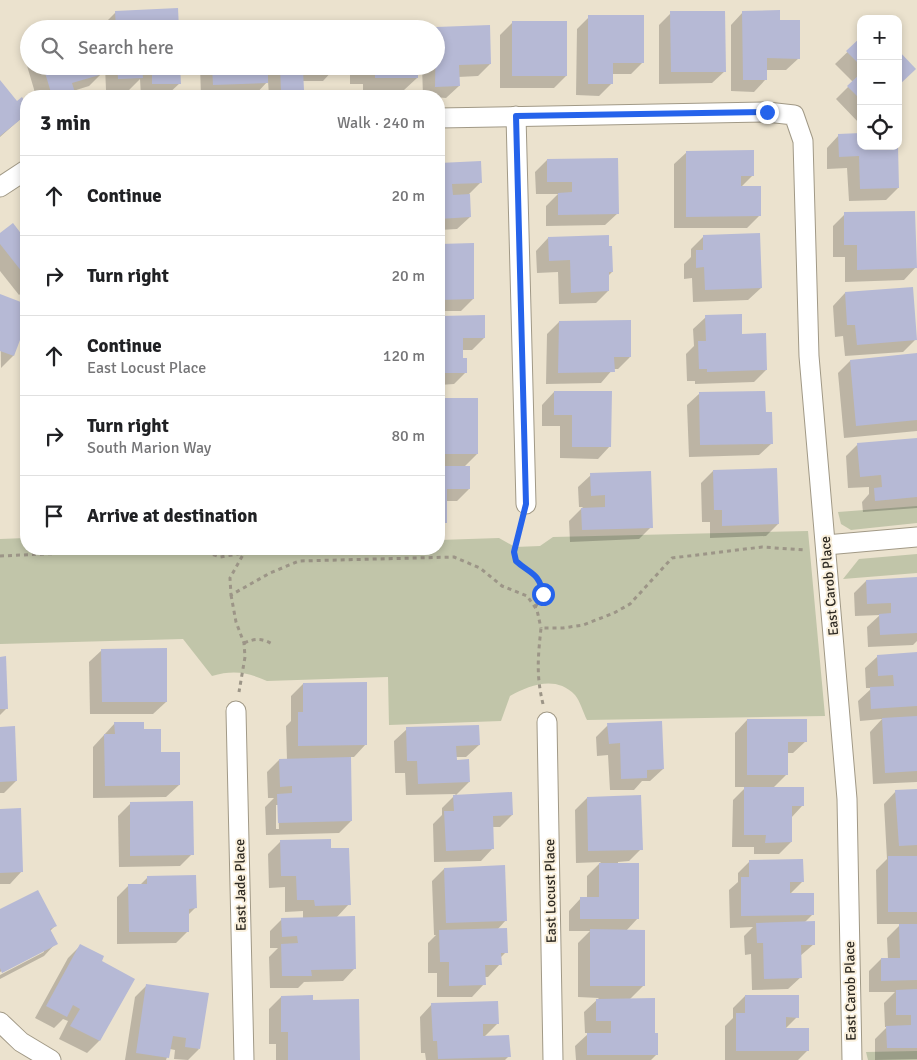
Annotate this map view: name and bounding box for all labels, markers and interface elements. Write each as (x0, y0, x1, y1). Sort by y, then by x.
map controls (857, 15, 902, 150)
button: + (857, 15, 902, 60)
search box (20, 20, 445, 75)
icon: search (38, 34, 66, 62)
text: Search here (78, 36, 174, 60)
button: − (857, 60, 902, 105)
route end (756, 101, 779, 124)
button: locate (857, 105, 902, 150)
text: 3 min (40, 110, 91, 136)
text: Walk · 240 m (337, 113, 425, 133)
icon: ahead (40, 182, 68, 210)
text: Continue (87, 184, 162, 208)
text: 20 m (391, 186, 425, 206)
icon: right (40, 262, 68, 290)
text: Turn right (87, 264, 169, 288)
text: 20 m (391, 266, 425, 286)
text: Continue (87, 334, 162, 358)
icon: ahead (40, 342, 68, 370)
text: 120 m (383, 346, 425, 366)
text: East Locust Place (87, 358, 206, 378)
text: Turn right (87, 414, 169, 438)
icon: right (40, 422, 68, 450)
text: 80 m (391, 426, 425, 446)
text: South Marion Way (87, 438, 211, 458)
icon: arrive (40, 502, 68, 530)
text: Arrive at destination (87, 504, 258, 528)
street label: East Carob Place (817, 536, 842, 636)
route start (532, 583, 555, 606)
street label: East Jade Place (231, 839, 250, 931)
street label: East Locust Place (541, 839, 560, 943)
street label: East Carob Place (841, 941, 860, 1041)

